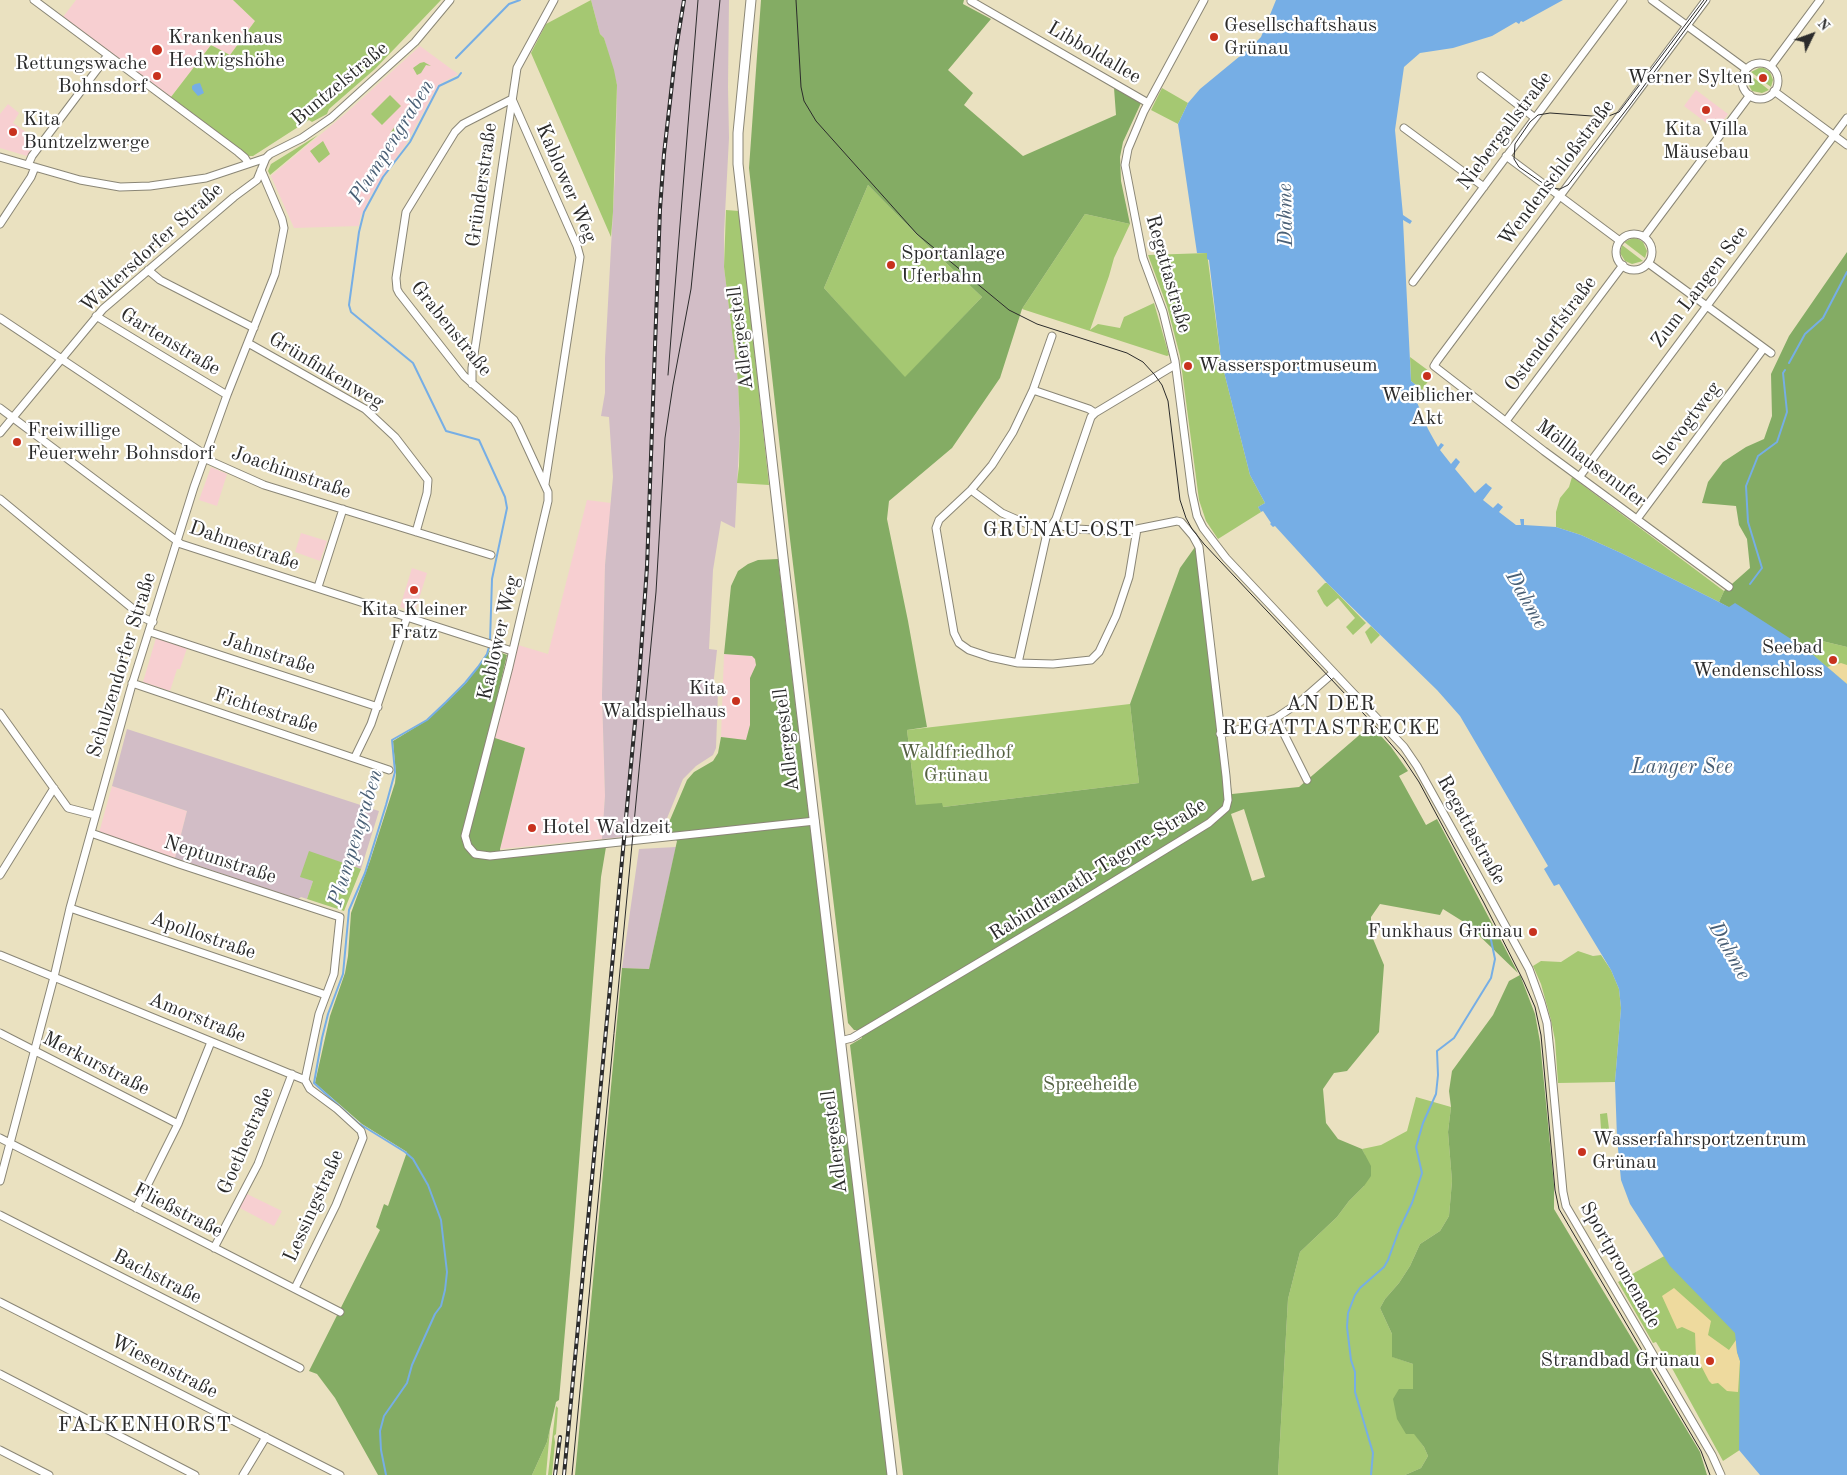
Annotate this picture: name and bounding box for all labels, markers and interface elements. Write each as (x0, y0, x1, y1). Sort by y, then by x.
north arrow (1787, 10, 1837, 60)
place label: Gesellschaftshaus Grünau (1224, 14, 1377, 61)
text: N (1814, 16, 1832, 34)
street label: Libboldallee (1043, 17, 1145, 89)
place label: Krankenhaus Hedwigshöhe (168, 26, 285, 73)
marker: Gesellschaftshaus Grünau (1208, 31, 1220, 43)
street label: Buntzelstraße (287, 37, 393, 131)
marker: Krankenhaus Hedwigshöhe (150, 43, 164, 57)
place label: Rettungswache Bohnsdorf (15, 52, 147, 99)
place label: Werner Sylten (1627, 66, 1753, 90)
street label: Niebergallstraße (1453, 67, 1557, 195)
marker: Rettungswache Bohnsdorf (151, 70, 163, 82)
marker: Werner Sylten (1757, 72, 1769, 84)
water label: Plumpengraben (344, 75, 440, 209)
street label: Wendenschloßstraße (1494, 95, 1620, 251)
marker: Kita Villa Mäusebau (1700, 104, 1712, 116)
place label: Kita Buntzelzwerge (23, 108, 149, 155)
place label: Kita Villa Mäusebau (1663, 118, 1749, 165)
street label: Kablower Weg (530, 120, 602, 246)
street label: Gründerstraße (461, 121, 503, 249)
marker: Kita Buntzelzwerge (7, 126, 19, 138)
street label: Waltersdorfer Straße (76, 178, 228, 318)
water label: Dahme (1273, 183, 1299, 247)
street label: Regattastraße (1140, 212, 1196, 336)
street label: Zum Langen See (1646, 221, 1754, 353)
place label: Sportanlage Uferbahn (901, 242, 1005, 289)
marker: Sportanlage Uferbahn (885, 259, 897, 271)
street label: Ostendorfstraße (1500, 272, 1602, 396)
street label: Grabenstraße (405, 276, 497, 382)
street label: Adlergestell (723, 285, 759, 391)
street label: Gartenstraße (115, 303, 225, 381)
street label: Grünfinkenweg (264, 327, 388, 415)
place label: Wassersportmuseum (1198, 354, 1378, 378)
marker: Wassersportmuseum (1182, 360, 1194, 372)
marker: Weiblicher Akt (1421, 370, 1433, 382)
street label: Slevogtweg (1648, 377, 1726, 471)
place label: Weiblicher Akt (1381, 384, 1473, 431)
street label: Möllhausenufer (1531, 415, 1651, 513)
place label: Freiwillige Feuerwehr Bohnsdorf (27, 419, 214, 466)
marker: Freiwillige Feuerwehr Bohnsdorf (11, 436, 23, 448)
street label: Joachimstraße (228, 441, 354, 505)
street label: Dahmestraße (186, 516, 302, 576)
district label: GRÜNAU-OST (981, 517, 1137, 543)
water label: Dahme (1499, 566, 1553, 634)
street label: Schulzendorfer Straße (82, 570, 162, 760)
street label: Kablower Weg (473, 573, 525, 703)
marker: Kita Kleiner Fratz (408, 584, 420, 596)
place label: Kita Kleiner Fratz (361, 598, 467, 645)
street label: Jahnstraße (220, 628, 318, 680)
place label: Seebad Wendenschloss (1692, 636, 1823, 683)
marker: Seebad Wendenschloss (1827, 654, 1839, 666)
place label: Kita Waldspielhaus (601, 677, 726, 724)
street label: Fichtestraße (211, 683, 321, 739)
street label: Adlergestell (769, 687, 805, 793)
district label: AN DER REGATTASTRECKE (1220, 691, 1442, 741)
marker: Kita Waldspielhaus (730, 695, 742, 707)
park label: Waldfriedhof Grünau (900, 741, 1012, 788)
water label: Langer See (1631, 754, 1733, 780)
water label: Plumpengraben (323, 767, 389, 909)
street label: Regattastraße (1431, 771, 1511, 889)
street label: Rabindranath-Tagore-Straße (985, 793, 1211, 947)
place label: Hotel Waldzeit (542, 816, 671, 840)
marker: Hotel Waldzeit (526, 822, 538, 834)
street label: Neptunstraße (161, 831, 279, 889)
street label: Apollostraße (147, 907, 259, 965)
water label: Dahme (1702, 917, 1756, 985)
place label: Funkhaus Grünau (1367, 920, 1523, 944)
marker: Funkhaus Grünau (1527, 926, 1539, 938)
street label: Amorstraße (145, 988, 249, 1048)
street label: Merkurstraße (38, 1027, 154, 1101)
park label: Spreeheide (1043, 1073, 1137, 1097)
street label: Goethestraße (213, 1084, 279, 1198)
street label: Adlergestell (817, 1089, 853, 1195)
place label: Wasserfahrsportzentrum Grünau (1592, 1128, 1807, 1175)
street label: Lessingstraße (279, 1146, 349, 1266)
marker: Wasserfahrsportzentrum Grünau (1576, 1146, 1588, 1158)
street label: Fließstraße (129, 1178, 227, 1244)
street label: Sportpromenade (1574, 1198, 1666, 1332)
street label: Bachstraße (108, 1244, 206, 1310)
street label: Wiesenstraße (106, 1330, 222, 1404)
place label: Strandbad Grünau (1540, 1349, 1700, 1373)
marker: Strandbad Grünau (1704, 1355, 1716, 1367)
district label: FALKENHORST (56, 1412, 234, 1438)

